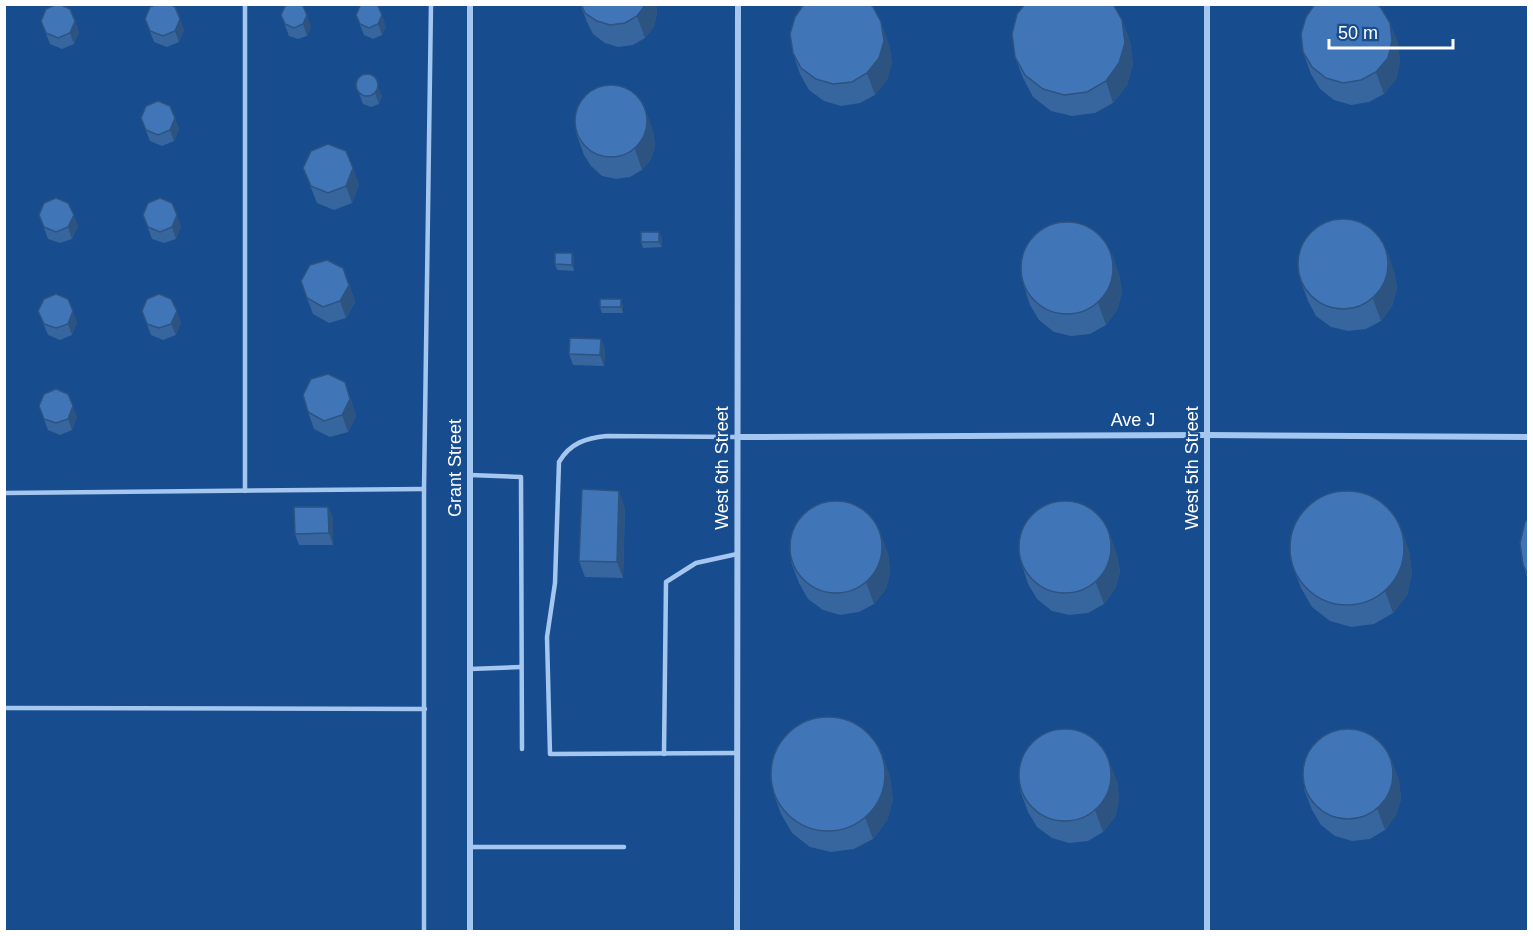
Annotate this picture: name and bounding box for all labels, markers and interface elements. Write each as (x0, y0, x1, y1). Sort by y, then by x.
scale bar (1329, 12, 1454, 50)
text: 50 m (1338, 23, 1378, 43)
street label: West 6th Street (712, 406, 732, 530)
street label: West 5th Street (1182, 406, 1202, 530)
street label: Ave J (1111, 410, 1155, 430)
street label: Grant Street (445, 419, 465, 517)

